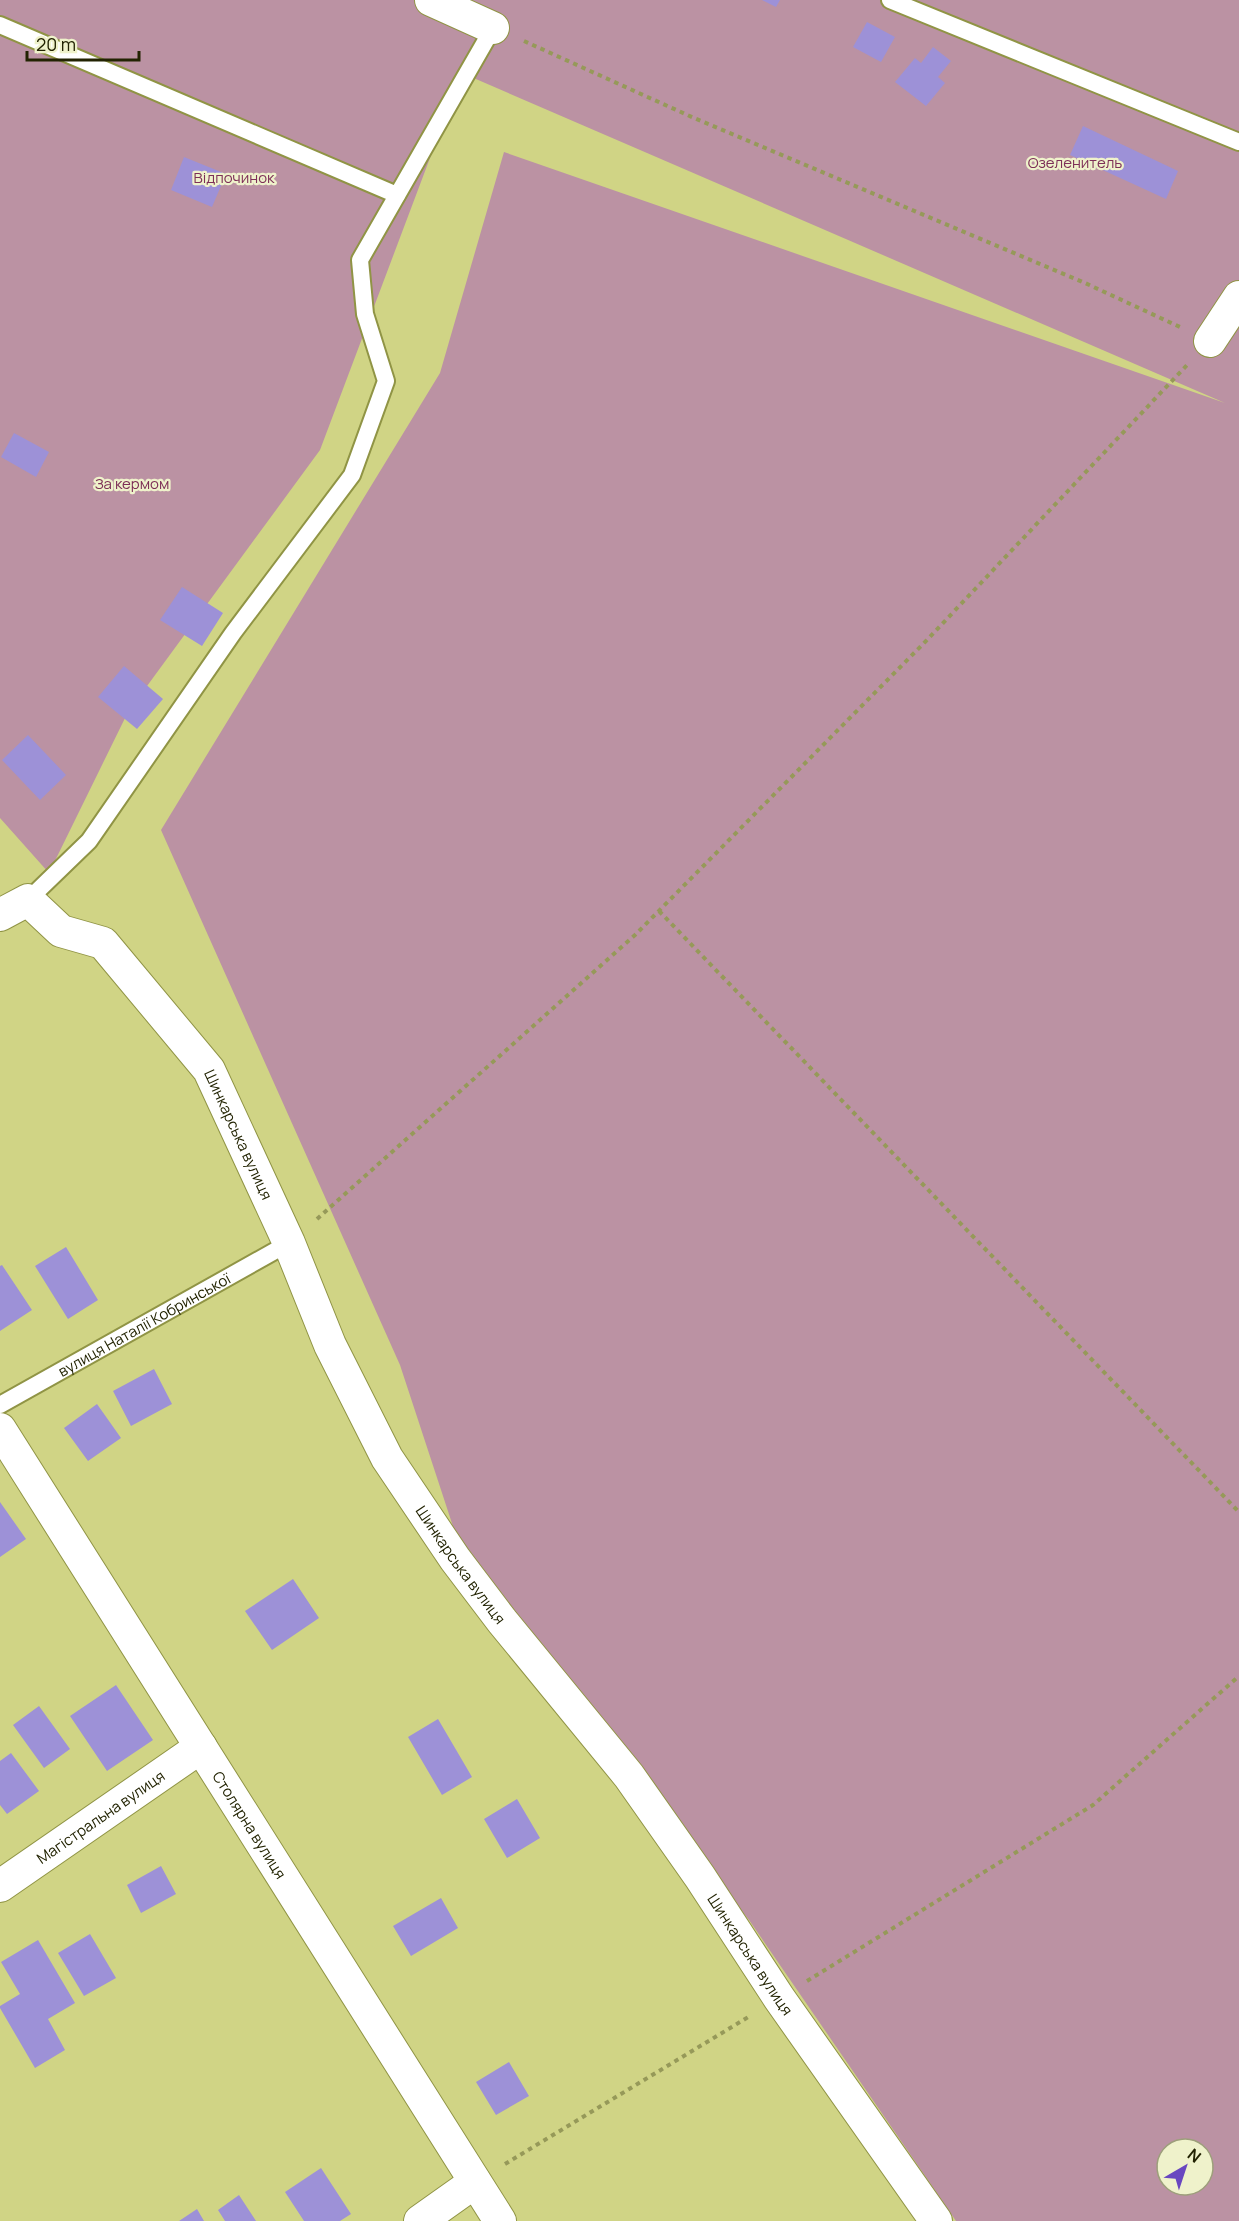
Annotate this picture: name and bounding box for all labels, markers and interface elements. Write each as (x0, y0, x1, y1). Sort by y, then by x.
scale bar (27, 24, 140, 62)
text: 20 m (36, 32, 76, 56)
park label: Озеленитель (1028, 152, 1122, 173)
park label: Відпочинок (194, 167, 275, 188)
park label: За кермом (95, 473, 169, 494)
street label: Шинкарська вулиця (200, 1066, 278, 1203)
street label: вулиця Наталії Кобринської (54, 1267, 234, 1381)
street label: Шинкарська вулиця (411, 1501, 511, 1628)
street label: Магістральна вулиця (32, 1765, 169, 1868)
street label: Столярна вулиця (208, 1767, 292, 1883)
street label: Шинкарська вулиця (703, 1889, 798, 2019)
north arrow (1155, 2137, 1215, 2197)
text: N (1183, 2143, 1206, 2168)

